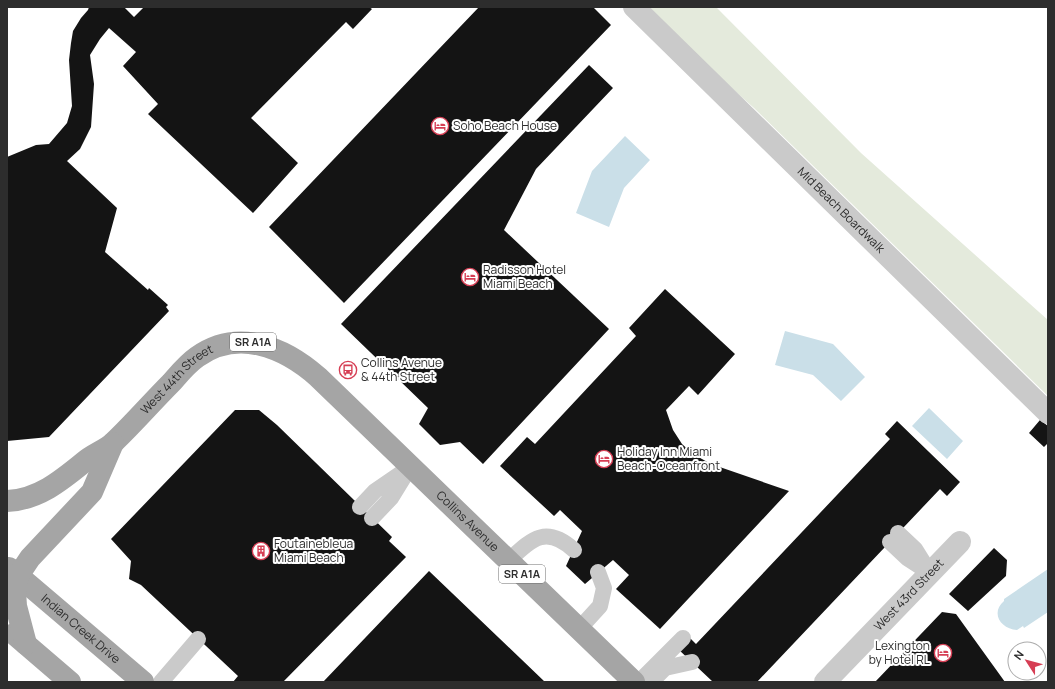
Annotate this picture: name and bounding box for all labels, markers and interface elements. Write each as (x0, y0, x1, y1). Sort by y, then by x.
hotel icon: Soho Beach House (430, 116, 450, 136)
place label: Soho Beach House (453, 117, 557, 134)
street label: Mid Beach Boardwalk (794, 163, 890, 257)
place label: Radisson Hotel Miami Beach (483, 261, 566, 292)
hotel icon: Radisson Hotel Miami Beach (460, 267, 480, 287)
road number: SR A1A (230, 333, 276, 351)
street label: West 44th Street (136, 340, 216, 418)
place label: Collins Avenue & 44th Street (361, 354, 442, 385)
bus stop icon: Collins Avenue & 44th Street (338, 360, 358, 380)
place label: Holiday Inn Miami Beach-Oceanfront (617, 443, 720, 474)
hotel icon: Holiday Inn Miami Beach-Oceanfront (594, 449, 614, 469)
street label: Collins Avenue (433, 487, 503, 555)
place label: Foutainebleua Miami Beach (274, 535, 353, 566)
building icon: Foutainebleua Miami Beach (251, 541, 271, 561)
street label: West 43rd Street (870, 555, 947, 634)
road number: SR A1A (499, 565, 545, 583)
street label: Indian Creek Drive (38, 590, 124, 667)
place label: Lexington by Hotel RL (869, 637, 930, 668)
north arrow (1007, 641, 1047, 681)
hotel icon: Lexington by Hotel RL (933, 643, 953, 663)
text: N (1010, 647, 1027, 662)

